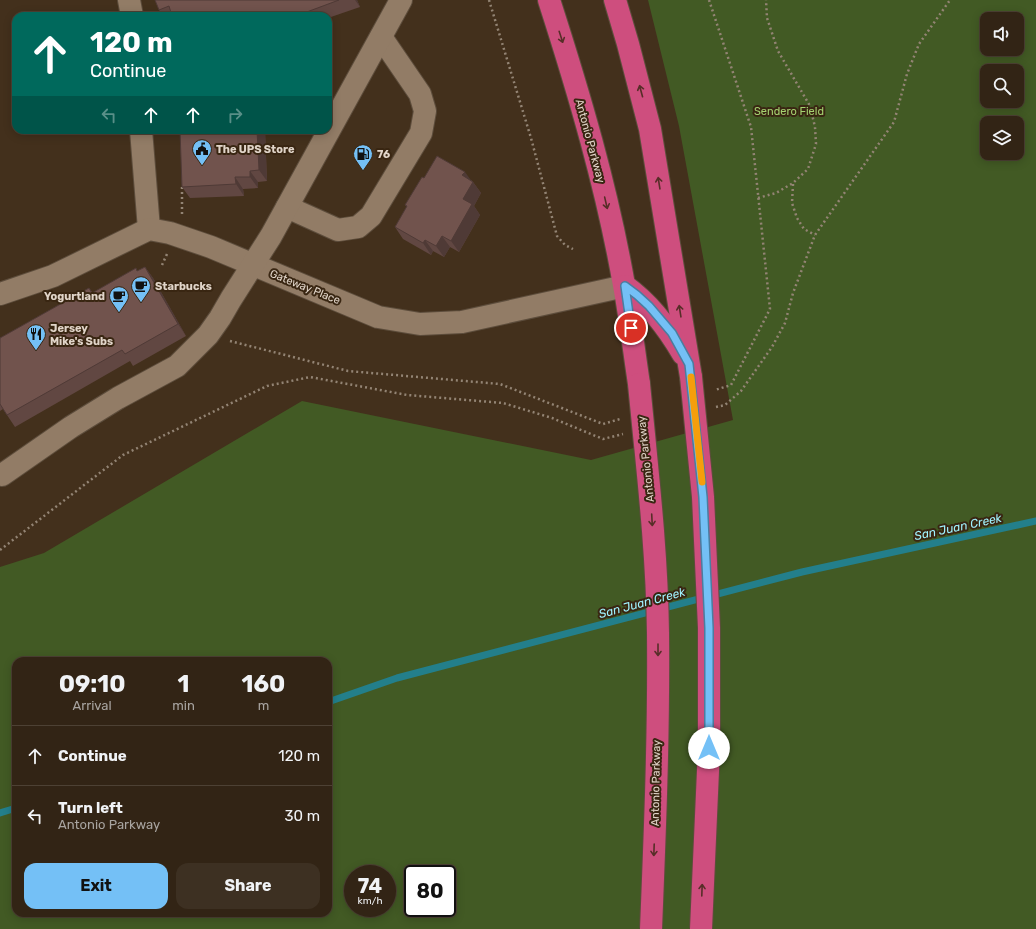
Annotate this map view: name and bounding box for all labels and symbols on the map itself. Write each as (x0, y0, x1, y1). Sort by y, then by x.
one-way arrow (558, 31, 565, 44)
one-way arrow (636, 85, 644, 98)
street label: Antonio Parkway (573, 98, 607, 184)
park label: Sendero Field (754, 105, 824, 118)
public building icon: The UPS Store (191, 138, 213, 166)
place label: The UPS Store (216, 143, 295, 156)
fuel station icon: 76 (352, 143, 374, 171)
place label: 76 (377, 148, 390, 161)
one-way arrow (655, 176, 663, 189)
one-way arrow (603, 196, 611, 209)
street label: Gateway Place (268, 267, 342, 307)
cafe icon: Starbucks (130, 275, 152, 303)
place label: Starbucks (155, 280, 212, 293)
cafe icon: Yogurtland (108, 285, 130, 313)
place label: Yogurtland (44, 290, 105, 303)
one-way arrow (676, 305, 684, 318)
pin (614, 311, 648, 345)
place label: Jersey Mike's Subs (50, 322, 113, 348)
restaurant icon: Jersey Mike's Subs (25, 323, 47, 351)
street label: Antonio Parkway (635, 415, 657, 503)
water label: San Juan Creek (913, 511, 1004, 543)
one-way arrow (648, 513, 656, 526)
water label: San Juan Creek (597, 585, 688, 621)
one-way arrow (654, 643, 662, 656)
position arrow (688, 727, 730, 769)
street label: Antonio Parkway (649, 740, 663, 826)
one-way arrow (650, 843, 658, 856)
speed limit sign: 80 (404, 865, 456, 917)
one-way arrow (699, 884, 706, 897)

